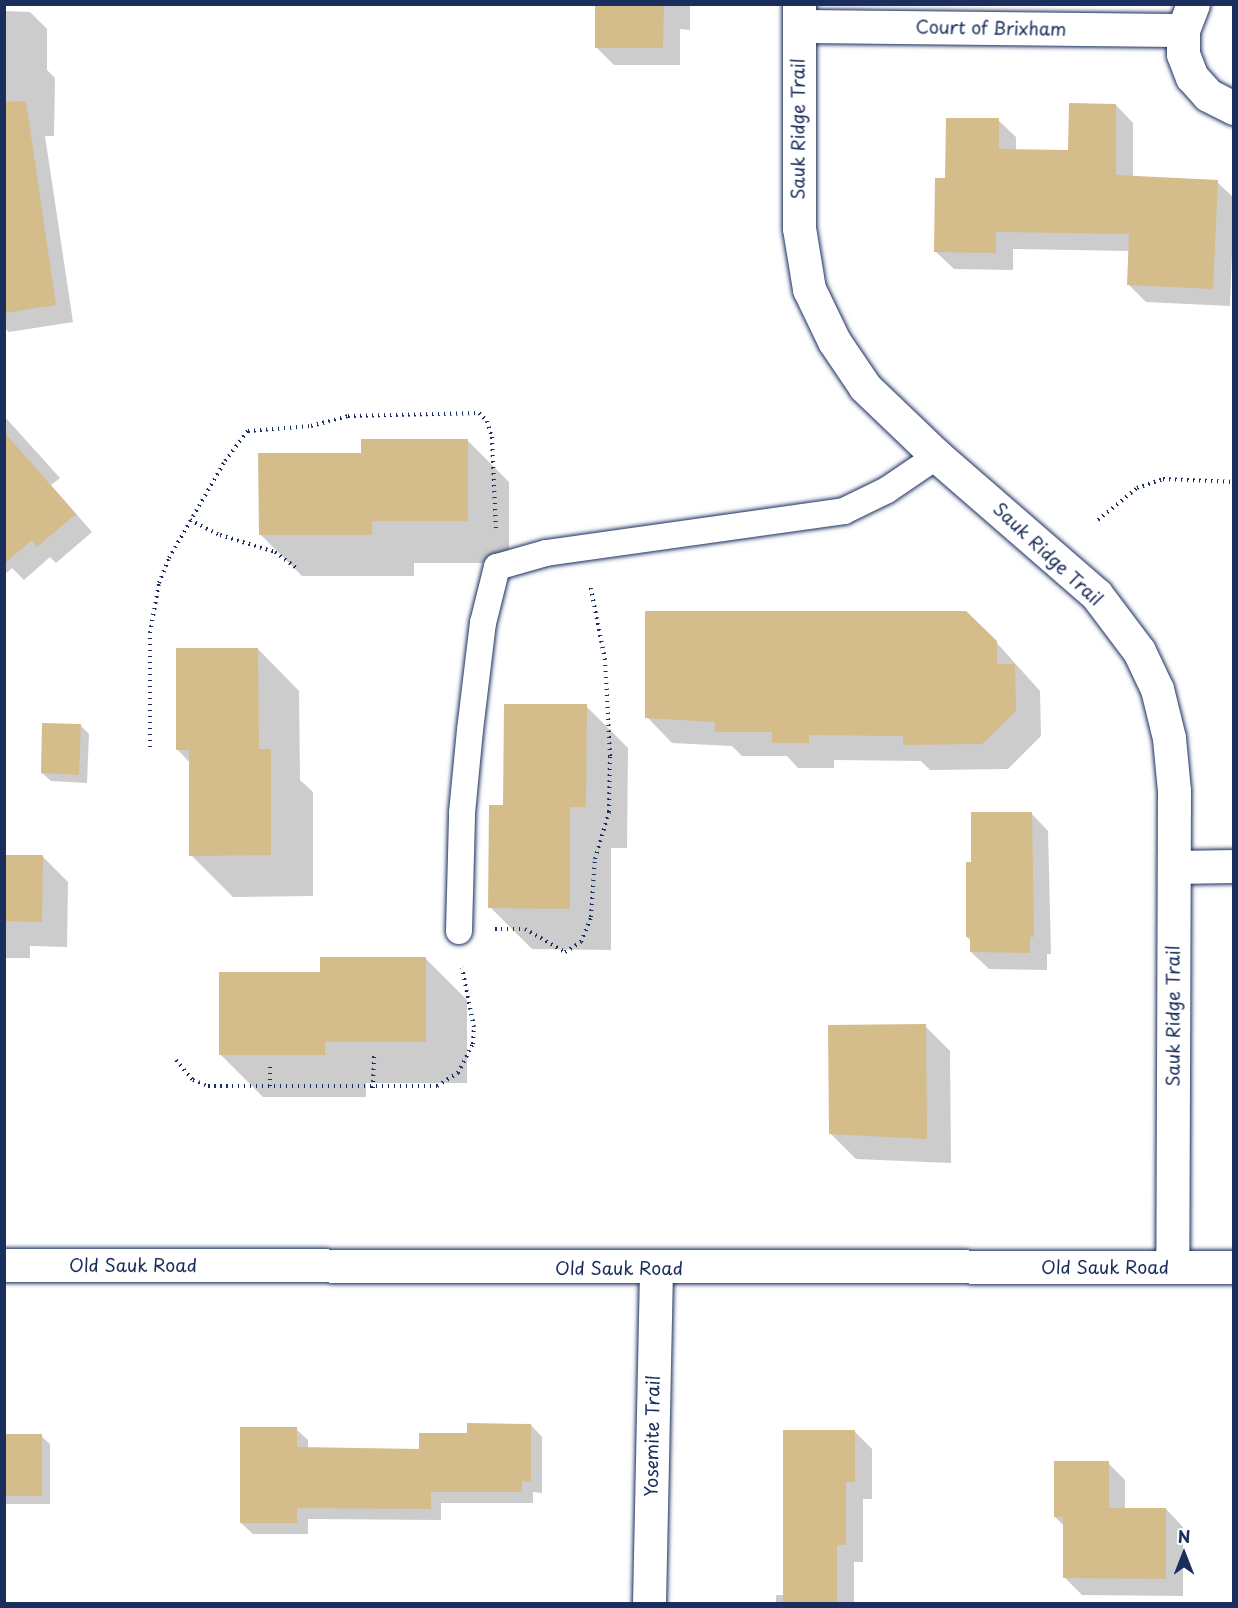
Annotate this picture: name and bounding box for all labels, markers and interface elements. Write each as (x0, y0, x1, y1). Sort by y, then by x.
street label: Court of Brixham (915, 16, 1067, 40)
street label: Sauk Ridge Trail (787, 57, 809, 201)
street label: Sauk Ridge Trail (988, 497, 1108, 611)
street label: Sauk Ridge Trail (1162, 944, 1184, 1088)
street label: Old Sauk Road (68, 1254, 198, 1276)
street label: Old Sauk Road (1040, 1256, 1170, 1278)
street label: Old Sauk Road (554, 1257, 684, 1279)
street label: Yosemite Trail (640, 1375, 664, 1497)
north arrow (1154, 1524, 1214, 1584)
text: N (1178, 1524, 1190, 1548)

